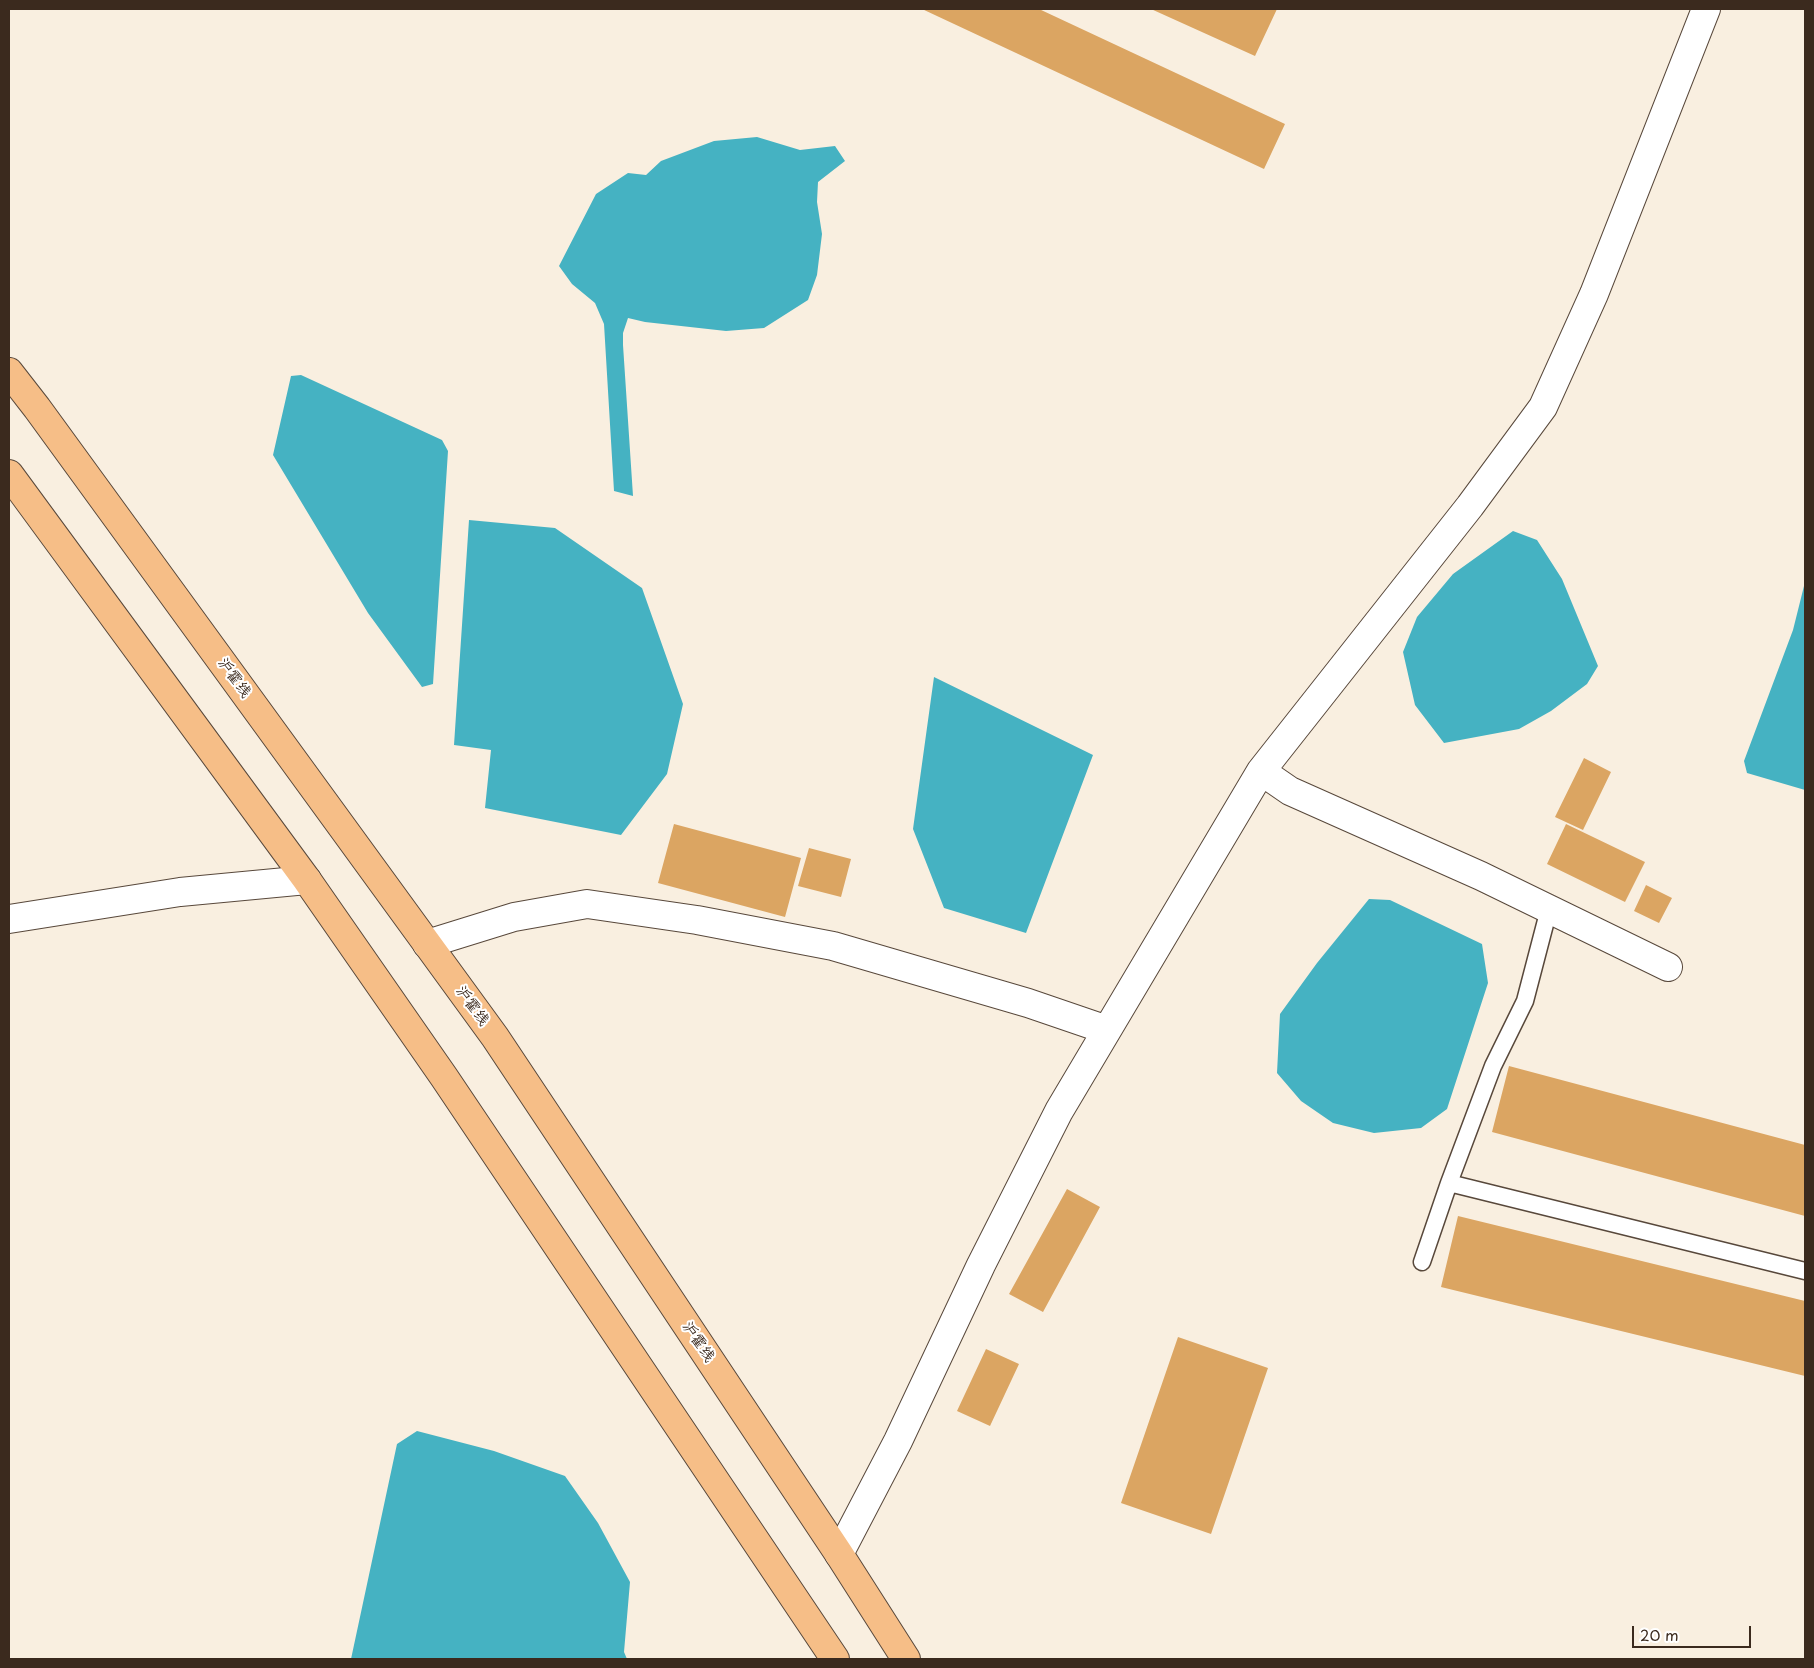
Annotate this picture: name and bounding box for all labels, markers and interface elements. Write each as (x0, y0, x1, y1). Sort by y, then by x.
street label: 沪霍线 (213, 655, 255, 701)
street label: 沪霍线 (451, 983, 493, 1029)
street label: 沪霍线 (678, 1318, 718, 1366)
scale bar (1634, 1616, 1753, 1648)
text: 20 m (1640, 1623, 1679, 1646)

